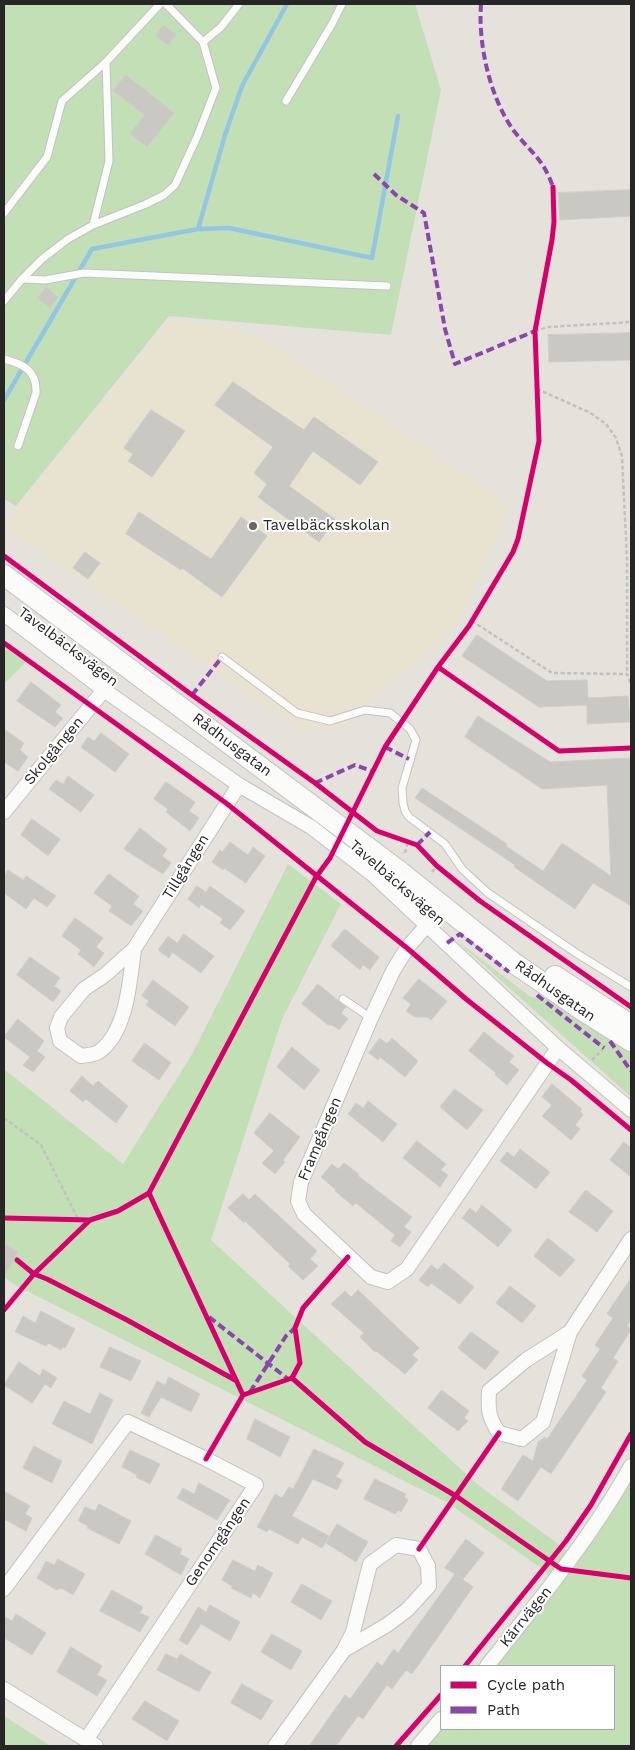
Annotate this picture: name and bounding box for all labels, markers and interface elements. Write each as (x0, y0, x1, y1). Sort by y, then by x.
place label: Tavelbäcksskolan (263, 517, 390, 535)
marker: Tavelbäcksskolan (247, 520, 259, 532)
street label: Tavelbäcksvägen (14, 603, 122, 691)
street label: Rådhusgatan (189, 709, 275, 781)
street label: Skolgången (20, 713, 88, 789)
street label: Tillgången (159, 831, 213, 903)
street label: Tavelbäcksvägen (345, 836, 449, 930)
street label: Rådhusgatan (511, 957, 599, 1025)
street label: Framgången (294, 1095, 346, 1183)
street label: Genomgången (182, 1494, 254, 1590)
street label: Kärrvägen (496, 1583, 556, 1651)
legend (440, 1665, 615, 1730)
text: Cycle path (487, 1676, 565, 1694)
text: Path (487, 1701, 520, 1719)

